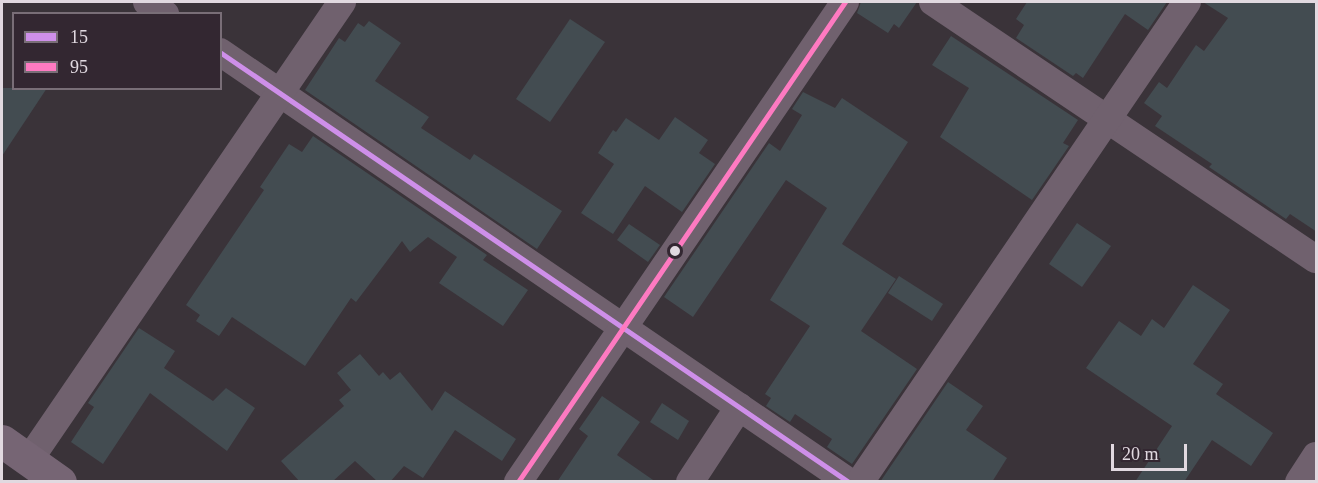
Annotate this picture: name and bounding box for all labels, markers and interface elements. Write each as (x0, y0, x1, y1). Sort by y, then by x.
legend (12, 12, 222, 90)
text: 15 (70, 27, 88, 47)
text: 95 (70, 57, 88, 77)
unlabelled marker (669, 245, 681, 257)
scale bar (1114, 432, 1190, 470)
text: 20 m (1122, 444, 1159, 464)

